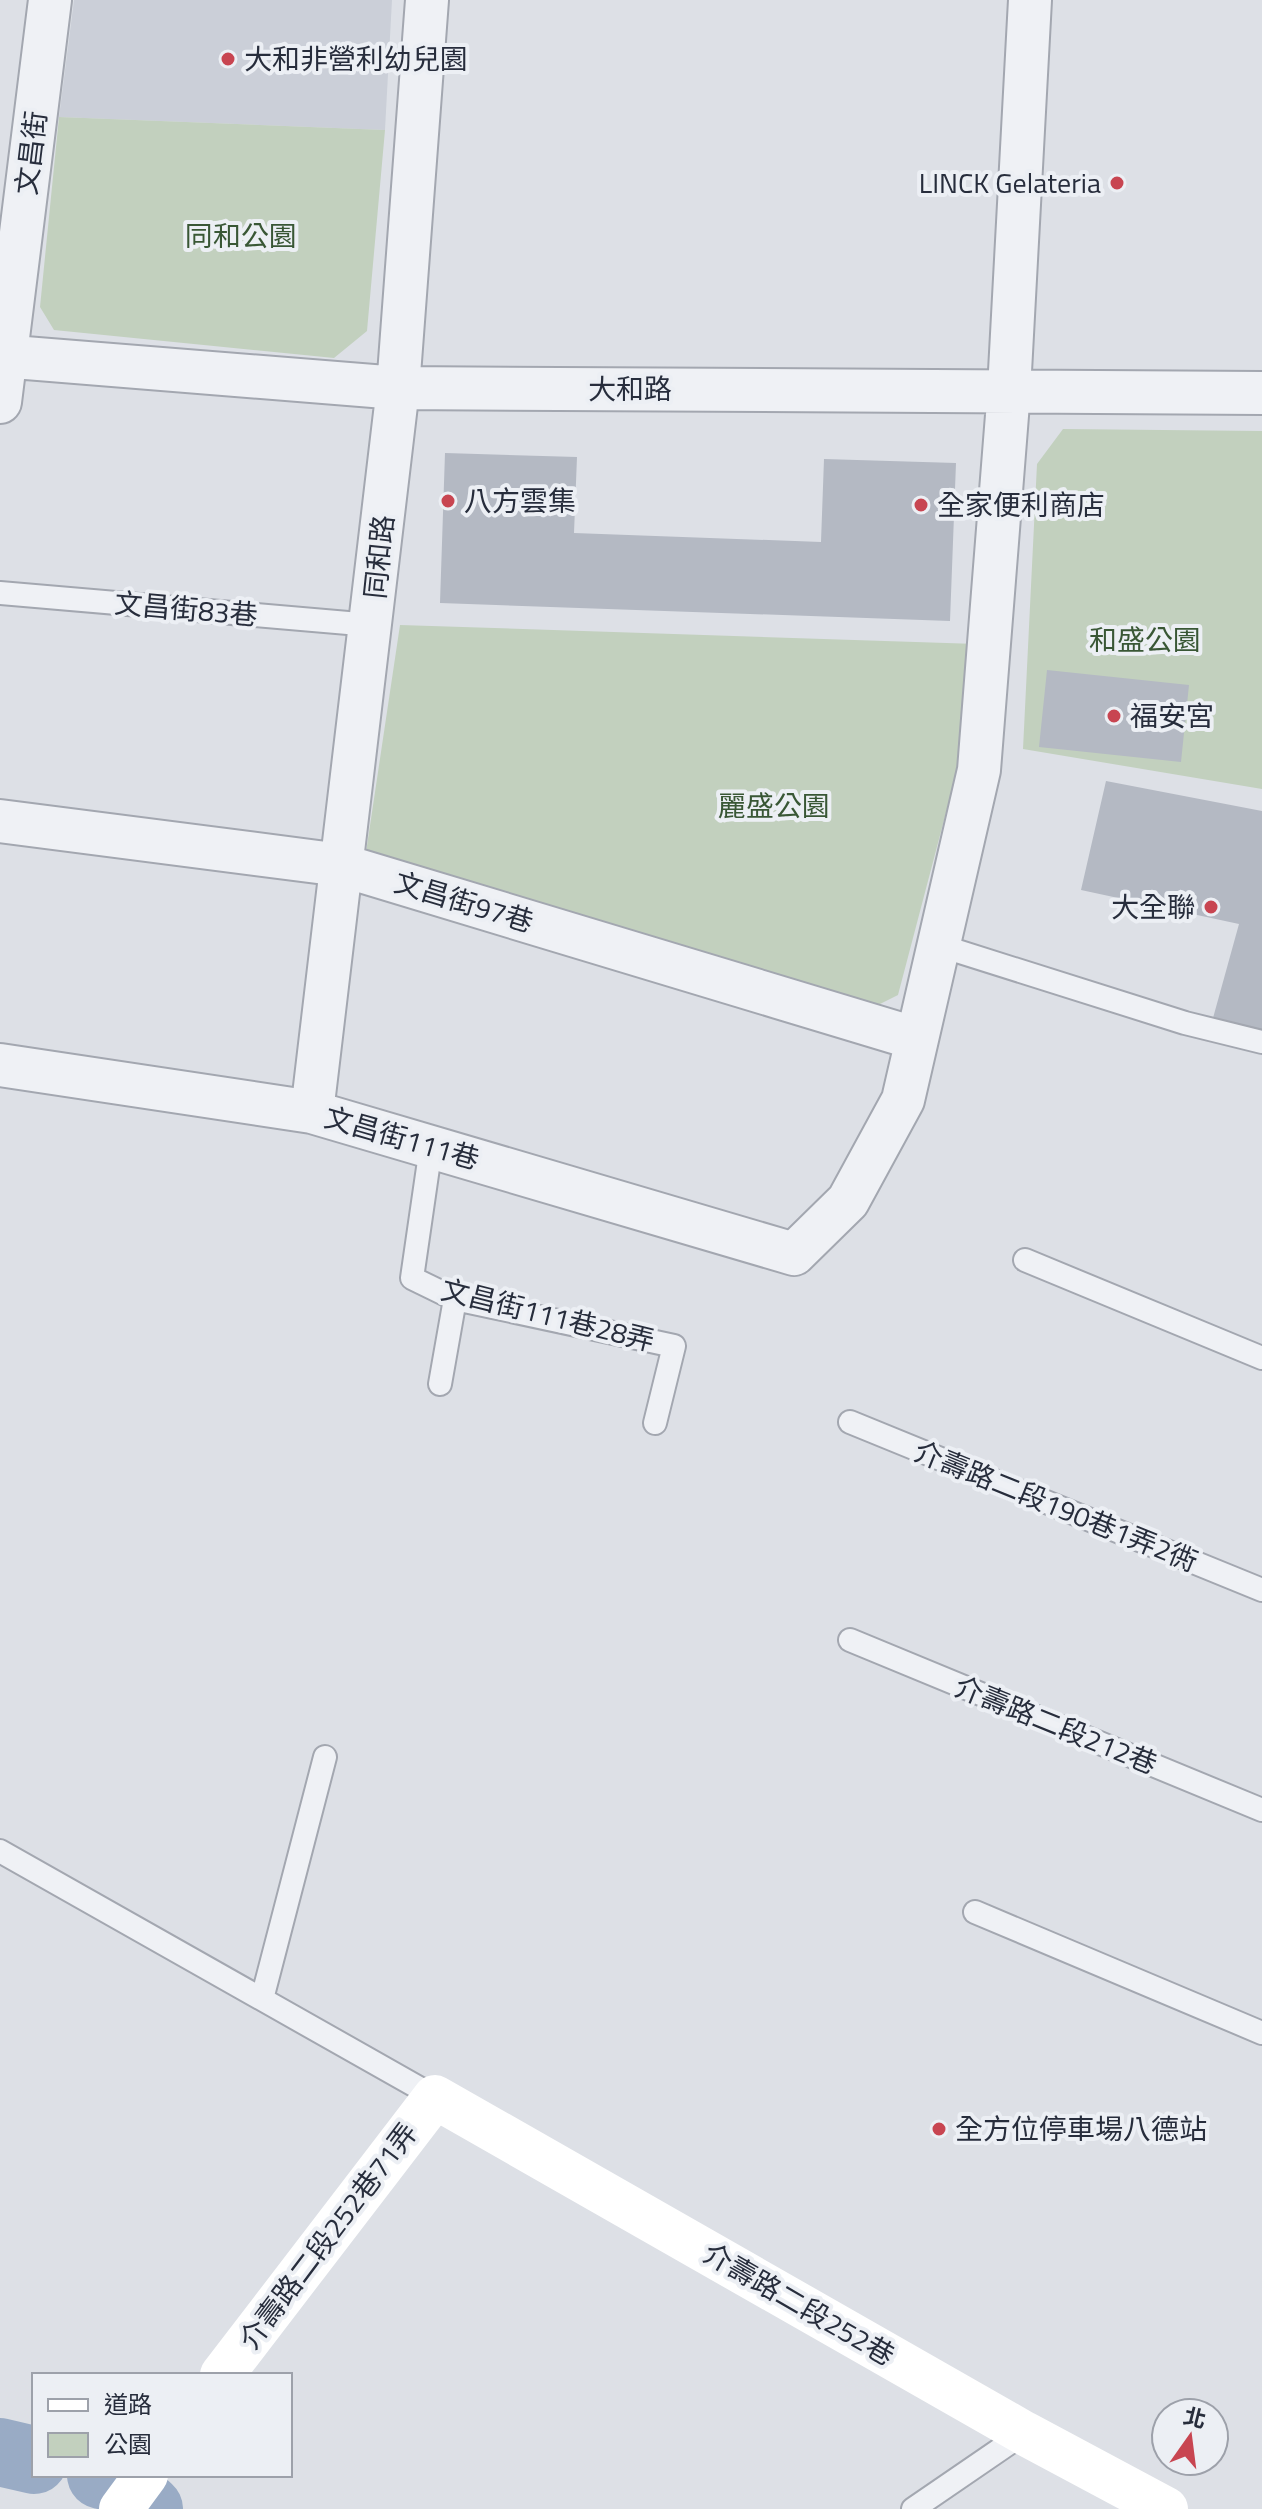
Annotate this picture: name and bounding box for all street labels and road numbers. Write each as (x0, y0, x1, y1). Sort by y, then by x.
street label: 文昌街 (4, 109, 57, 197)
street label: 大和路 (588, 367, 672, 410)
street label: 同和路 (353, 513, 404, 601)
street label: 文昌街83巷 (113, 581, 259, 636)
street label: 文昌街97巷 (389, 860, 539, 943)
street label: 文昌街111巷 (320, 1095, 485, 1180)
street label: 文昌街111巷28弄 (437, 1267, 659, 1362)
street label: 介壽路二段190巷1弄2衖 (908, 1429, 1204, 1582)
street label: 介壽路二段212巷 (948, 1664, 1164, 1785)
street label: 介壽路二段252巷71弄 (228, 2113, 427, 2358)
street label: 介壽路二段252巷 (695, 2231, 903, 2376)

